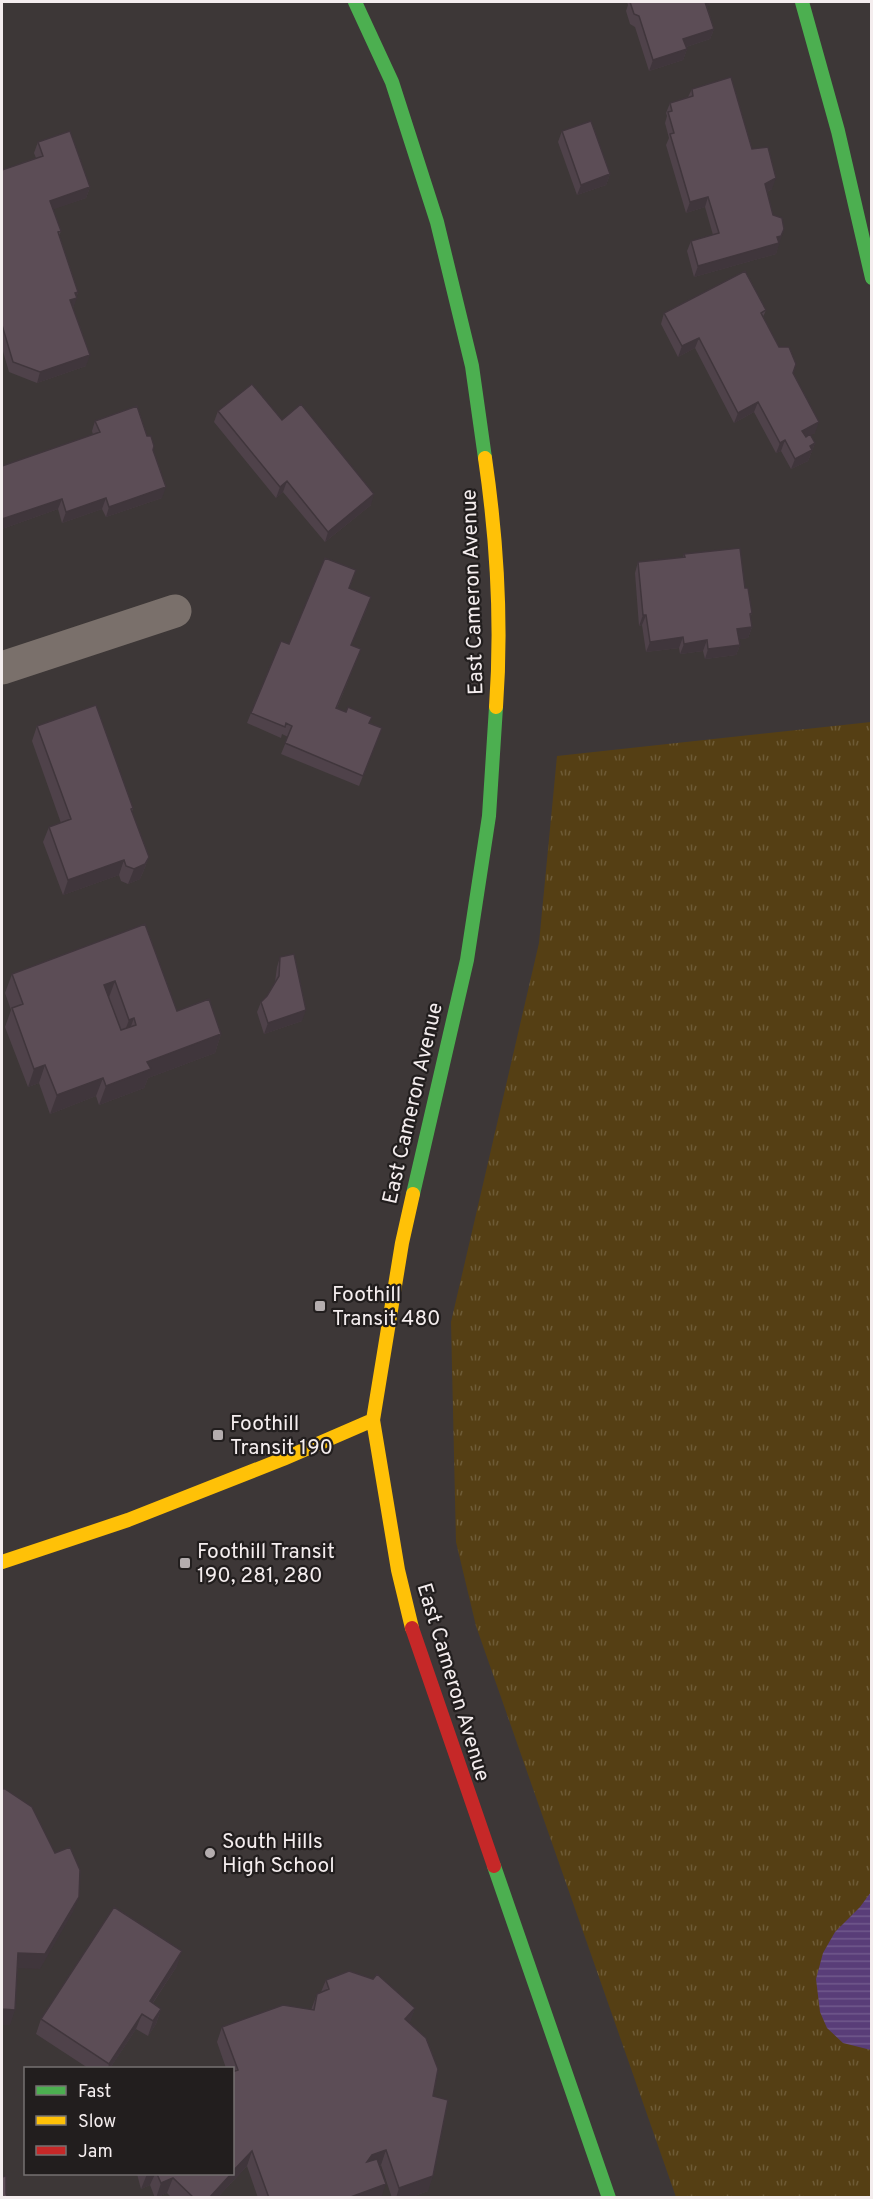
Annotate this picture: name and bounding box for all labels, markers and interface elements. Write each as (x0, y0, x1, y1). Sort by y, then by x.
street label: East Cameron Avenue (456, 489, 491, 695)
street label: East Cameron Avenue (377, 1000, 450, 1207)
place label: Foothill Transit 480 (332, 1282, 441, 1333)
marker: Foothill Transit 480 (313, 1299, 327, 1313)
place label: Foothill Transit 190 (230, 1411, 333, 1462)
marker: Foothill Transit 190 (211, 1428, 225, 1442)
place label: Foothill Transit 190, 281, 280 (197, 1539, 335, 1590)
marker: Foothill Transit 190, 281, 280 (178, 1556, 192, 1570)
street label: East Cameron Avenue (410, 1580, 496, 1785)
place label: South Hills High School (222, 1829, 335, 1880)
marker: South Hills High School (203, 1846, 217, 1860)
legend (24, 2067, 234, 2175)
text: Fast (78, 2081, 111, 2104)
text: Slow (78, 2111, 116, 2134)
text: Jam (78, 2141, 113, 2164)

